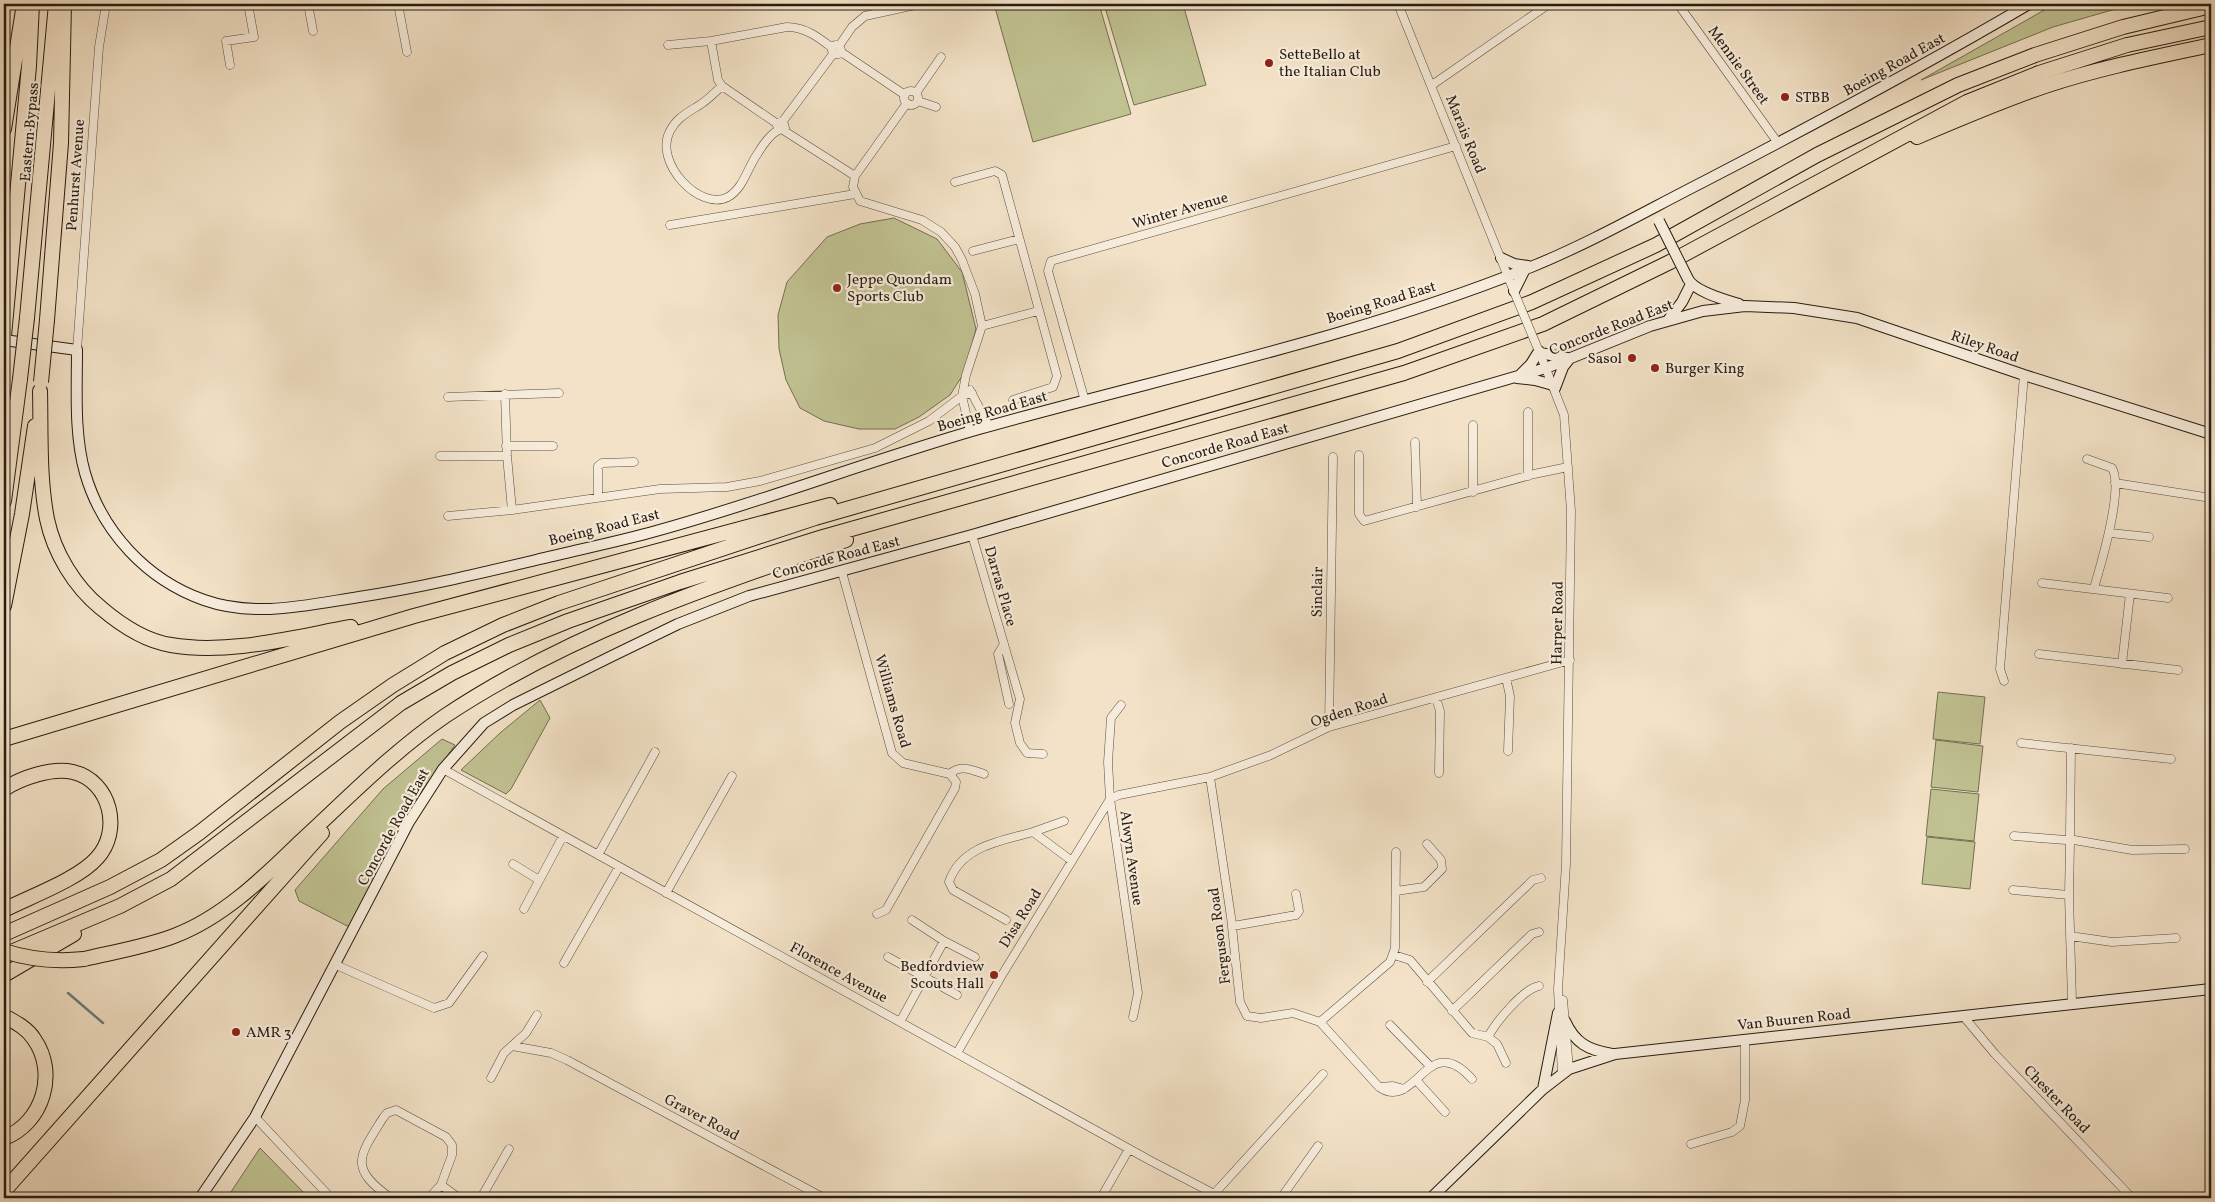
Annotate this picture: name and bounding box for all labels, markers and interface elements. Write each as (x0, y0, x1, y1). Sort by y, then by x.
street label: Mennie Street (1702, 22, 1774, 110)
street label: Boeing Road East (1840, 29, 1950, 102)
place label: SetteBello at the Italian Club (1279, 45, 1381, 83)
marker: SetteBello at the Italian Club (1263, 57, 1275, 69)
street label: Eastern Bypass (16, 82, 45, 183)
place label: STBB (1795, 88, 1830, 109)
marker: STBB (1779, 91, 1791, 103)
street label: Marais Road (1439, 92, 1490, 177)
street label: Penhurst Avenue (62, 119, 91, 232)
street label: Winter Avenue (1130, 188, 1231, 235)
place label: Jeppe Quondam Sports Club (847, 270, 952, 308)
street label: Boeing Road East (1324, 277, 1439, 330)
marker: Jeppe Quondam Sports Club (831, 282, 843, 294)
street label: Concorde Road East (1546, 295, 1677, 362)
street label: Riley Road (1948, 326, 2021, 369)
place label: Sasol (1588, 349, 1622, 370)
marker: Sasol (1626, 352, 1638, 364)
place label: Burger King (1665, 359, 1745, 380)
marker: Burger King (1649, 362, 1661, 374)
street label: Boeing Road East (935, 387, 1050, 438)
street label: Concorde Road East (1159, 418, 1291, 475)
street label: Boeing Road East (547, 505, 662, 552)
street label: Concorde Road East (770, 531, 903, 586)
street label: Darras Place (978, 544, 1021, 629)
street label: Sinclair (1308, 566, 1329, 618)
street label: Harper Road (1547, 581, 1570, 665)
street label: Williams Road (868, 652, 915, 751)
street label: Ogden Road (1308, 689, 1391, 734)
street label: Concorde Road East (353, 765, 435, 890)
street label: Alwyn Avenue (1113, 809, 1148, 907)
street label: Disa Road (995, 885, 1048, 952)
street label: Ferguson Road (1204, 886, 1237, 985)
street label: Florence Avenue (785, 938, 891, 1009)
place label: Bedfordview Scouts Hall (900, 957, 984, 995)
marker: Bedfordview Scouts Hall (988, 969, 1000, 981)
street label: Van Buuren Road (1736, 1004, 1852, 1037)
place label: AMR 3 (246, 1023, 291, 1044)
marker: AMR 3 (230, 1026, 242, 1038)
street label: Chester Road (2018, 1061, 2094, 1139)
street label: Graver Road (660, 1090, 743, 1147)

